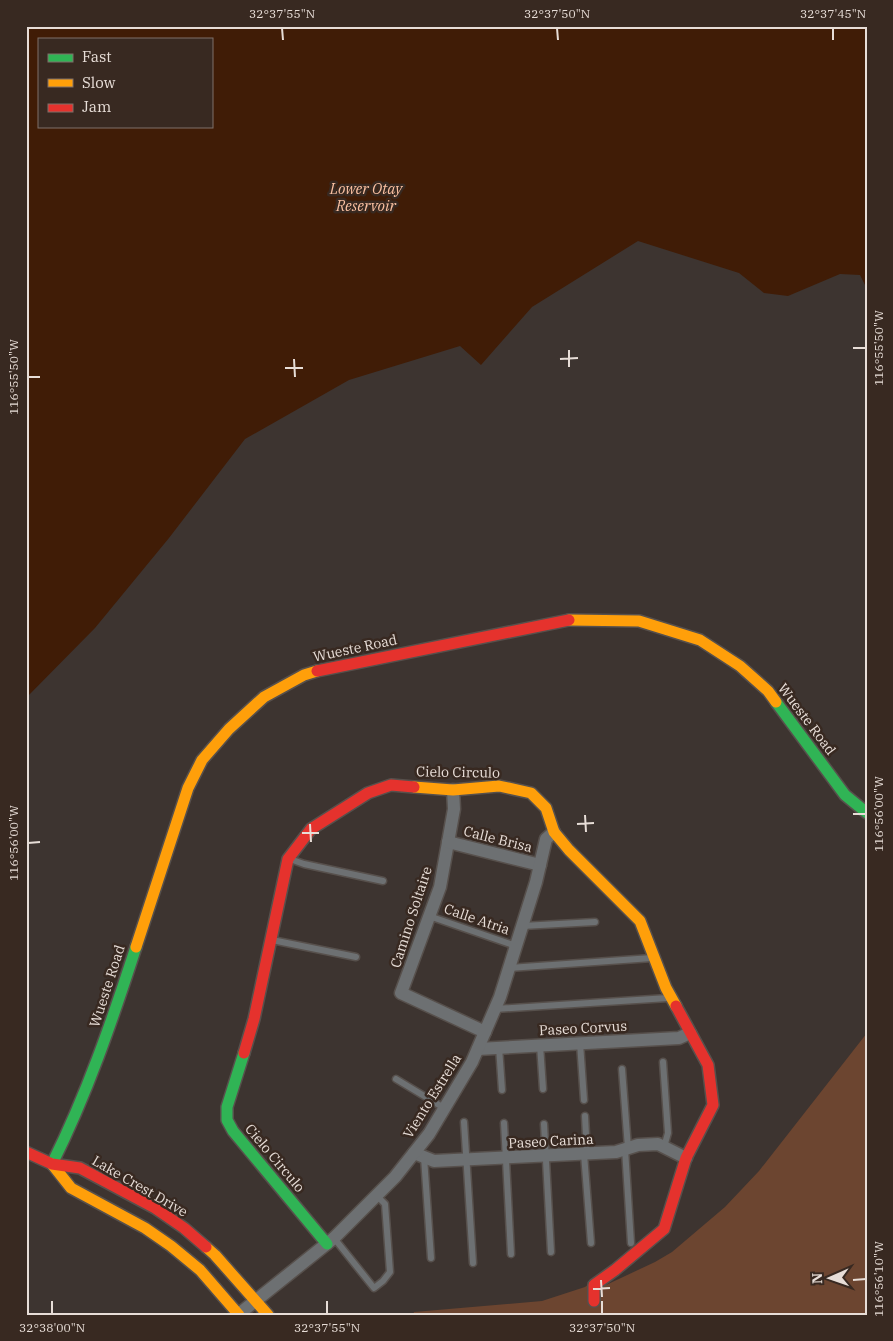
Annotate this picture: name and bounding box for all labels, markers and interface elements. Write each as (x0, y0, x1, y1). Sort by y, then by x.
text: 32°37'55"N (249, 6, 315, 21)
text: 32°37'50"N (524, 6, 590, 21)
text: 32°37'45"N (800, 6, 866, 21)
legend (38, 38, 212, 128)
text: Fast (82, 47, 112, 66)
text: Slow (82, 73, 116, 92)
text: Jam (82, 97, 111, 116)
water label: Lower Otay Reservoir (329, 179, 403, 215)
text: 116°55'50"W (871, 310, 886, 386)
text: 116°55'50"W (6, 339, 21, 415)
street label: Wueste Road (311, 630, 399, 666)
street label: Wueste Road (774, 679, 840, 759)
street label: Cielo Circulo (416, 762, 500, 782)
text: 116°56'00"W (871, 776, 886, 852)
text: 116°56'00"W (6, 805, 21, 881)
street label: Calle Brisa (462, 822, 535, 856)
street label: Camino Soltaire (386, 864, 436, 970)
street label: Calle Atria (442, 899, 513, 939)
street label: Wueste Road (85, 942, 129, 1029)
street label: Paseo Corvus (539, 1017, 628, 1039)
street label: Viento Estrella (399, 1050, 465, 1142)
street label: Cielo Circulo (241, 1120, 309, 1196)
street label: Paseo Carina (508, 1130, 594, 1152)
street label: Lake Crest Drive (89, 1151, 191, 1221)
text: 116°56'10"W (871, 1241, 886, 1317)
north arrow (806, 1254, 856, 1304)
text: N (808, 1273, 826, 1284)
text: 32°38'00"N (19, 1320, 85, 1335)
text: 32°37'55"N (294, 1320, 360, 1335)
text: 32°37'50"N (569, 1320, 635, 1335)

